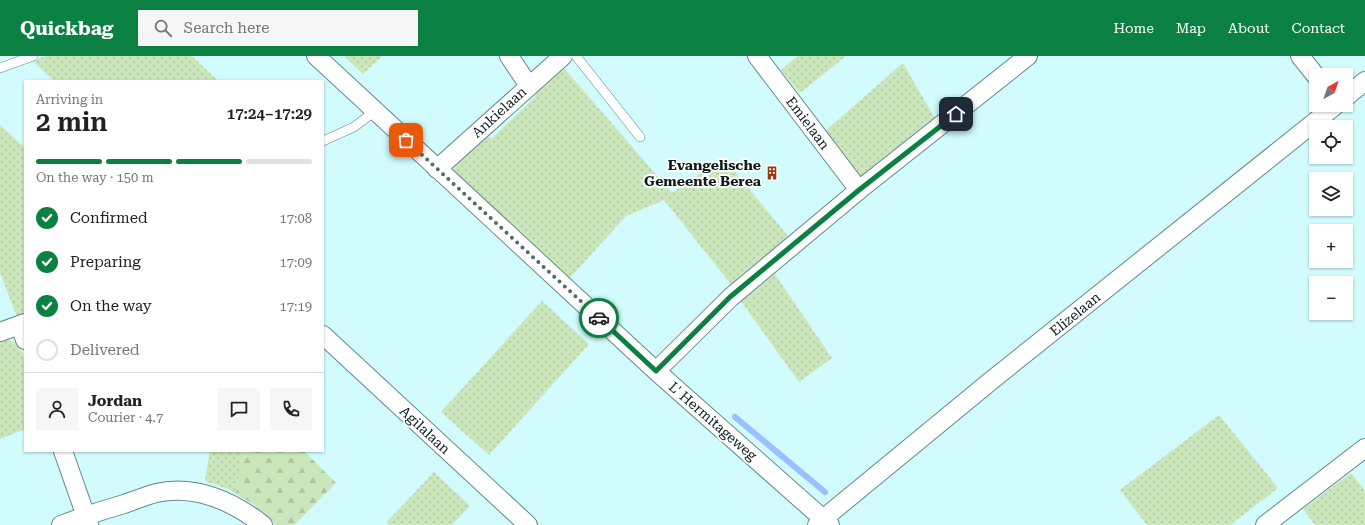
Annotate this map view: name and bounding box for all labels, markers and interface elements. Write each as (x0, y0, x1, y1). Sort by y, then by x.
search box (138, 10, 418, 46)
text: Quickbag (20, 17, 114, 40)
icon: search (152, 17, 174, 39)
text: Search here (184, 19, 270, 37)
text: Home (1113, 20, 1154, 36)
text: Map (1176, 20, 1206, 36)
text: About (1228, 20, 1270, 36)
text: Contact (1292, 20, 1345, 36)
north arrow (1309, 68, 1353, 112)
map controls (1309, 68, 1353, 320)
street label: Ankielaan (468, 83, 530, 141)
text: Arriving in (36, 92, 103, 107)
street label: Emielaan (783, 93, 833, 153)
pin (939, 97, 973, 131)
icon: home (945, 103, 967, 125)
text: 17:24–17:29 (227, 105, 312, 123)
text: 2 min (36, 107, 108, 137)
button: locate (1309, 120, 1353, 164)
pin (389, 123, 423, 157)
icon: bag (395, 129, 417, 151)
place label: Evangelische Gemeente Berea (644, 157, 762, 189)
building icon: Evangelische Gemeente Berea (764, 165, 780, 181)
text: On the way · 150 m (36, 170, 153, 185)
button: layers (1309, 172, 1353, 216)
icon: check (36, 207, 58, 229)
text: Confirmed (70, 209, 148, 227)
text: 17:08 (280, 211, 312, 226)
button: + (1309, 224, 1353, 268)
icon: check (36, 251, 58, 273)
text: Preparing (70, 253, 141, 271)
text: 17:09 (280, 255, 312, 270)
button: − (1309, 276, 1353, 320)
street label: Elizelaan (1047, 289, 1103, 339)
icon: check (36, 295, 58, 317)
text: On the way (70, 297, 152, 315)
courier (579, 298, 619, 338)
text: 17:19 (280, 299, 312, 314)
icon: car (588, 307, 610, 329)
text: Delivered (70, 341, 140, 359)
street label: L' Hermitageweg (666, 378, 760, 464)
button: person (36, 388, 78, 430)
button: chat (218, 388, 260, 430)
button: phone (270, 388, 312, 430)
text: Jordan (88, 392, 142, 410)
street label: Agilalaan (397, 403, 453, 457)
text: Courier · 4.7 (88, 410, 163, 425)

